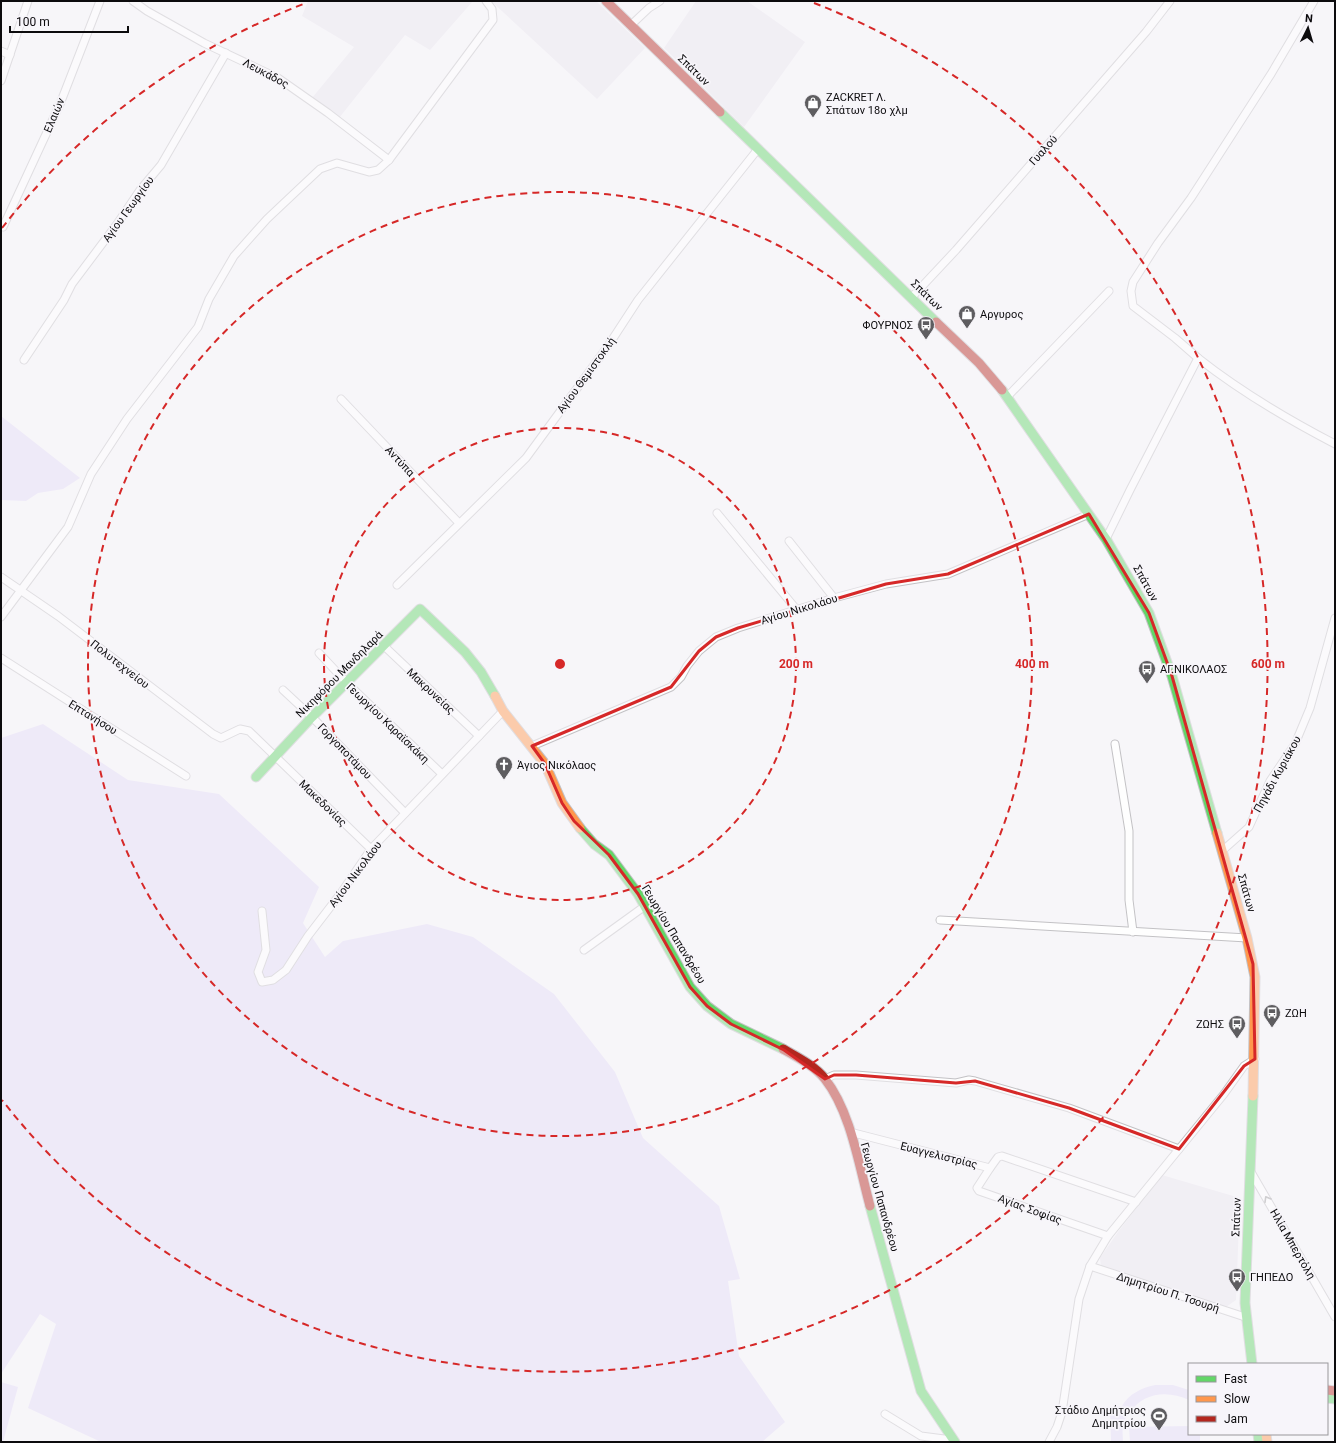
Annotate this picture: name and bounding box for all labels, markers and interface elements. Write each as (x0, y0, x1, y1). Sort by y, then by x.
scale bar (10, 8, 128, 34)
north arrow (1288, 8, 1328, 48)
text: N (1304, 12, 1313, 25)
text: 100 m (16, 15, 50, 29)
street label: Σπάτων (675, 52, 713, 89)
street label: Λευκάδος (241, 56, 291, 91)
place label: ZACKRET Λ. Σπάτων 18ο χλμ (826, 91, 908, 117)
shop icon: ZACKRET Λ. Σπάτων 18ο χλμ (803, 93, 823, 118)
street label: Ελαιών (41, 95, 68, 135)
street label: Γυαλού (1027, 133, 1060, 168)
street label: Αγίου Γεωργίου (100, 174, 157, 245)
street label: Σπάτων (908, 277, 946, 314)
shop icon: Αργυρος (957, 304, 977, 329)
place label: Αργυρος (980, 308, 1023, 321)
bus stop icon: ΦΟΥΡΝΟΣ (916, 315, 936, 340)
place label: ΦΟΥΡΝΟΣ (863, 319, 913, 332)
street label: Αγίου Θεμιστοκλή (554, 335, 618, 416)
street label: Αντύπα (382, 443, 417, 480)
street label: Σπάτων (1130, 563, 1161, 604)
street label: Αγίου Νικολάου (759, 592, 839, 627)
street label: Νικηφόρου Μανδηλαρά (293, 628, 386, 720)
street label: Πολυτεχνείου (88, 637, 152, 691)
centre of rings (553, 657, 567, 671)
text: 200 m (779, 657, 813, 671)
text: 400 m (1015, 657, 1049, 671)
text: 600 m (1251, 657, 1285, 671)
bus stop icon: ΑΓ.ΝΙΚΟΛΑΟΣ (1137, 659, 1157, 684)
place label: ΑΓ.ΝΙΚΟΛΑΟΣ (1160, 663, 1227, 676)
street label: Μακρυνείας (404, 666, 458, 717)
street label: Γεωργίου Καραϊσκάκη (344, 680, 432, 766)
street label: Επτανήσου (66, 697, 119, 737)
street label: Γοργοποτάμου (315, 721, 374, 782)
street label: Πηγάδι Κυριάκου (1251, 734, 1304, 815)
church icon: Άγιος Νικόλαος (494, 755, 514, 780)
place label: Άγιος Νικόλαος (517, 759, 596, 772)
street label: Μακεδονίας (296, 777, 349, 829)
street label: Αγίου Νικολάου (326, 839, 384, 910)
street label: Σπάτων (1235, 873, 1258, 914)
street label: Γεωργίου Παπανδρέου (639, 883, 708, 986)
bus stop icon: ΖΩΗ (1262, 1003, 1282, 1028)
place label: ΖΩΗ (1285, 1007, 1307, 1020)
bus stop icon: ΖΩΗΣ (1227, 1014, 1247, 1039)
place label: ΖΩΗΣ (1196, 1018, 1224, 1031)
street label: Ευαγγελιστρίας (899, 1140, 979, 1171)
street label: Γεωργίου Παπανδρέου (858, 1141, 901, 1253)
street label: Αγίας Σοφίας (996, 1192, 1064, 1227)
one-way arrow (1264, 1196, 1271, 1203)
street label: Σπάτων (1229, 1197, 1244, 1237)
street label: Ηλία Μπερτόλη (1267, 1207, 1318, 1282)
bus stop icon: ΓΗΠΕΔΟ (1227, 1267, 1247, 1292)
street label: Δημητρίου Π. Τσουρή (1115, 1270, 1221, 1315)
place label: ΓΗΠΕΔΟ (1250, 1271, 1293, 1284)
legend (1188, 1363, 1328, 1435)
text: Fast (1224, 1372, 1247, 1386)
text: Slow (1224, 1392, 1250, 1406)
place label: Στάδιο Δημήτριος Δημητρίου (1055, 1404, 1146, 1430)
sports icon: Στάδιο Δημήτριος Δημητρίου (1149, 1406, 1169, 1431)
text: Jam (1224, 1412, 1248, 1426)

